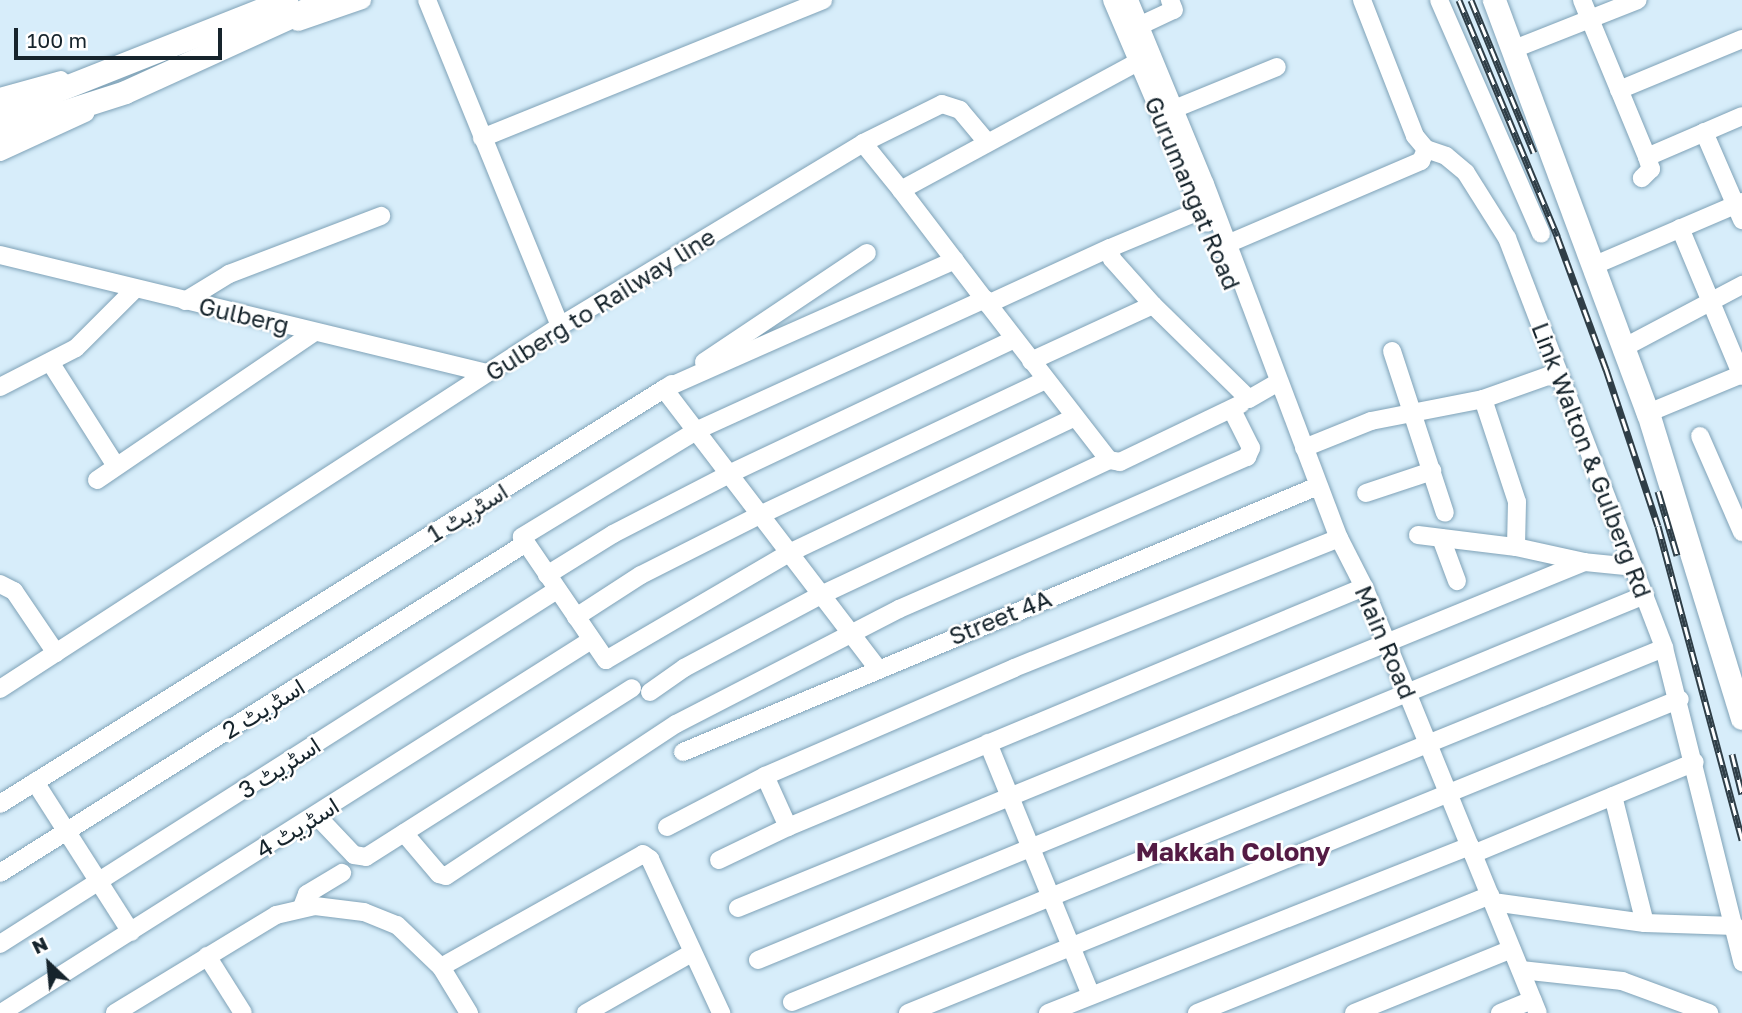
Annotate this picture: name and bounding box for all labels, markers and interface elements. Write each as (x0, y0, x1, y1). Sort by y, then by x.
scale bar (18, 14, 226, 58)
text: 100 m (27, 27, 87, 53)
street label: Gurumangat Road (1139, 92, 1247, 294)
street label: Gulberg to Railway line (480, 221, 720, 387)
street label: Gulberg (196, 291, 292, 339)
street label: Link Walton & Gulberg Rd (1526, 318, 1658, 602)
street label: اسٹریٹ 1 (422, 476, 512, 548)
street label: Main Road (1349, 581, 1423, 703)
street label: Street 4A (945, 583, 1055, 651)
street label: اسٹریٹ 2 (217, 672, 309, 744)
street label: اسٹریٹ 3 (233, 730, 325, 804)
street label: اسٹریٹ 4 (250, 790, 344, 864)
district label: Makkah Colony (1136, 836, 1330, 868)
north arrow (14, 929, 84, 999)
text: N (28, 931, 51, 958)

